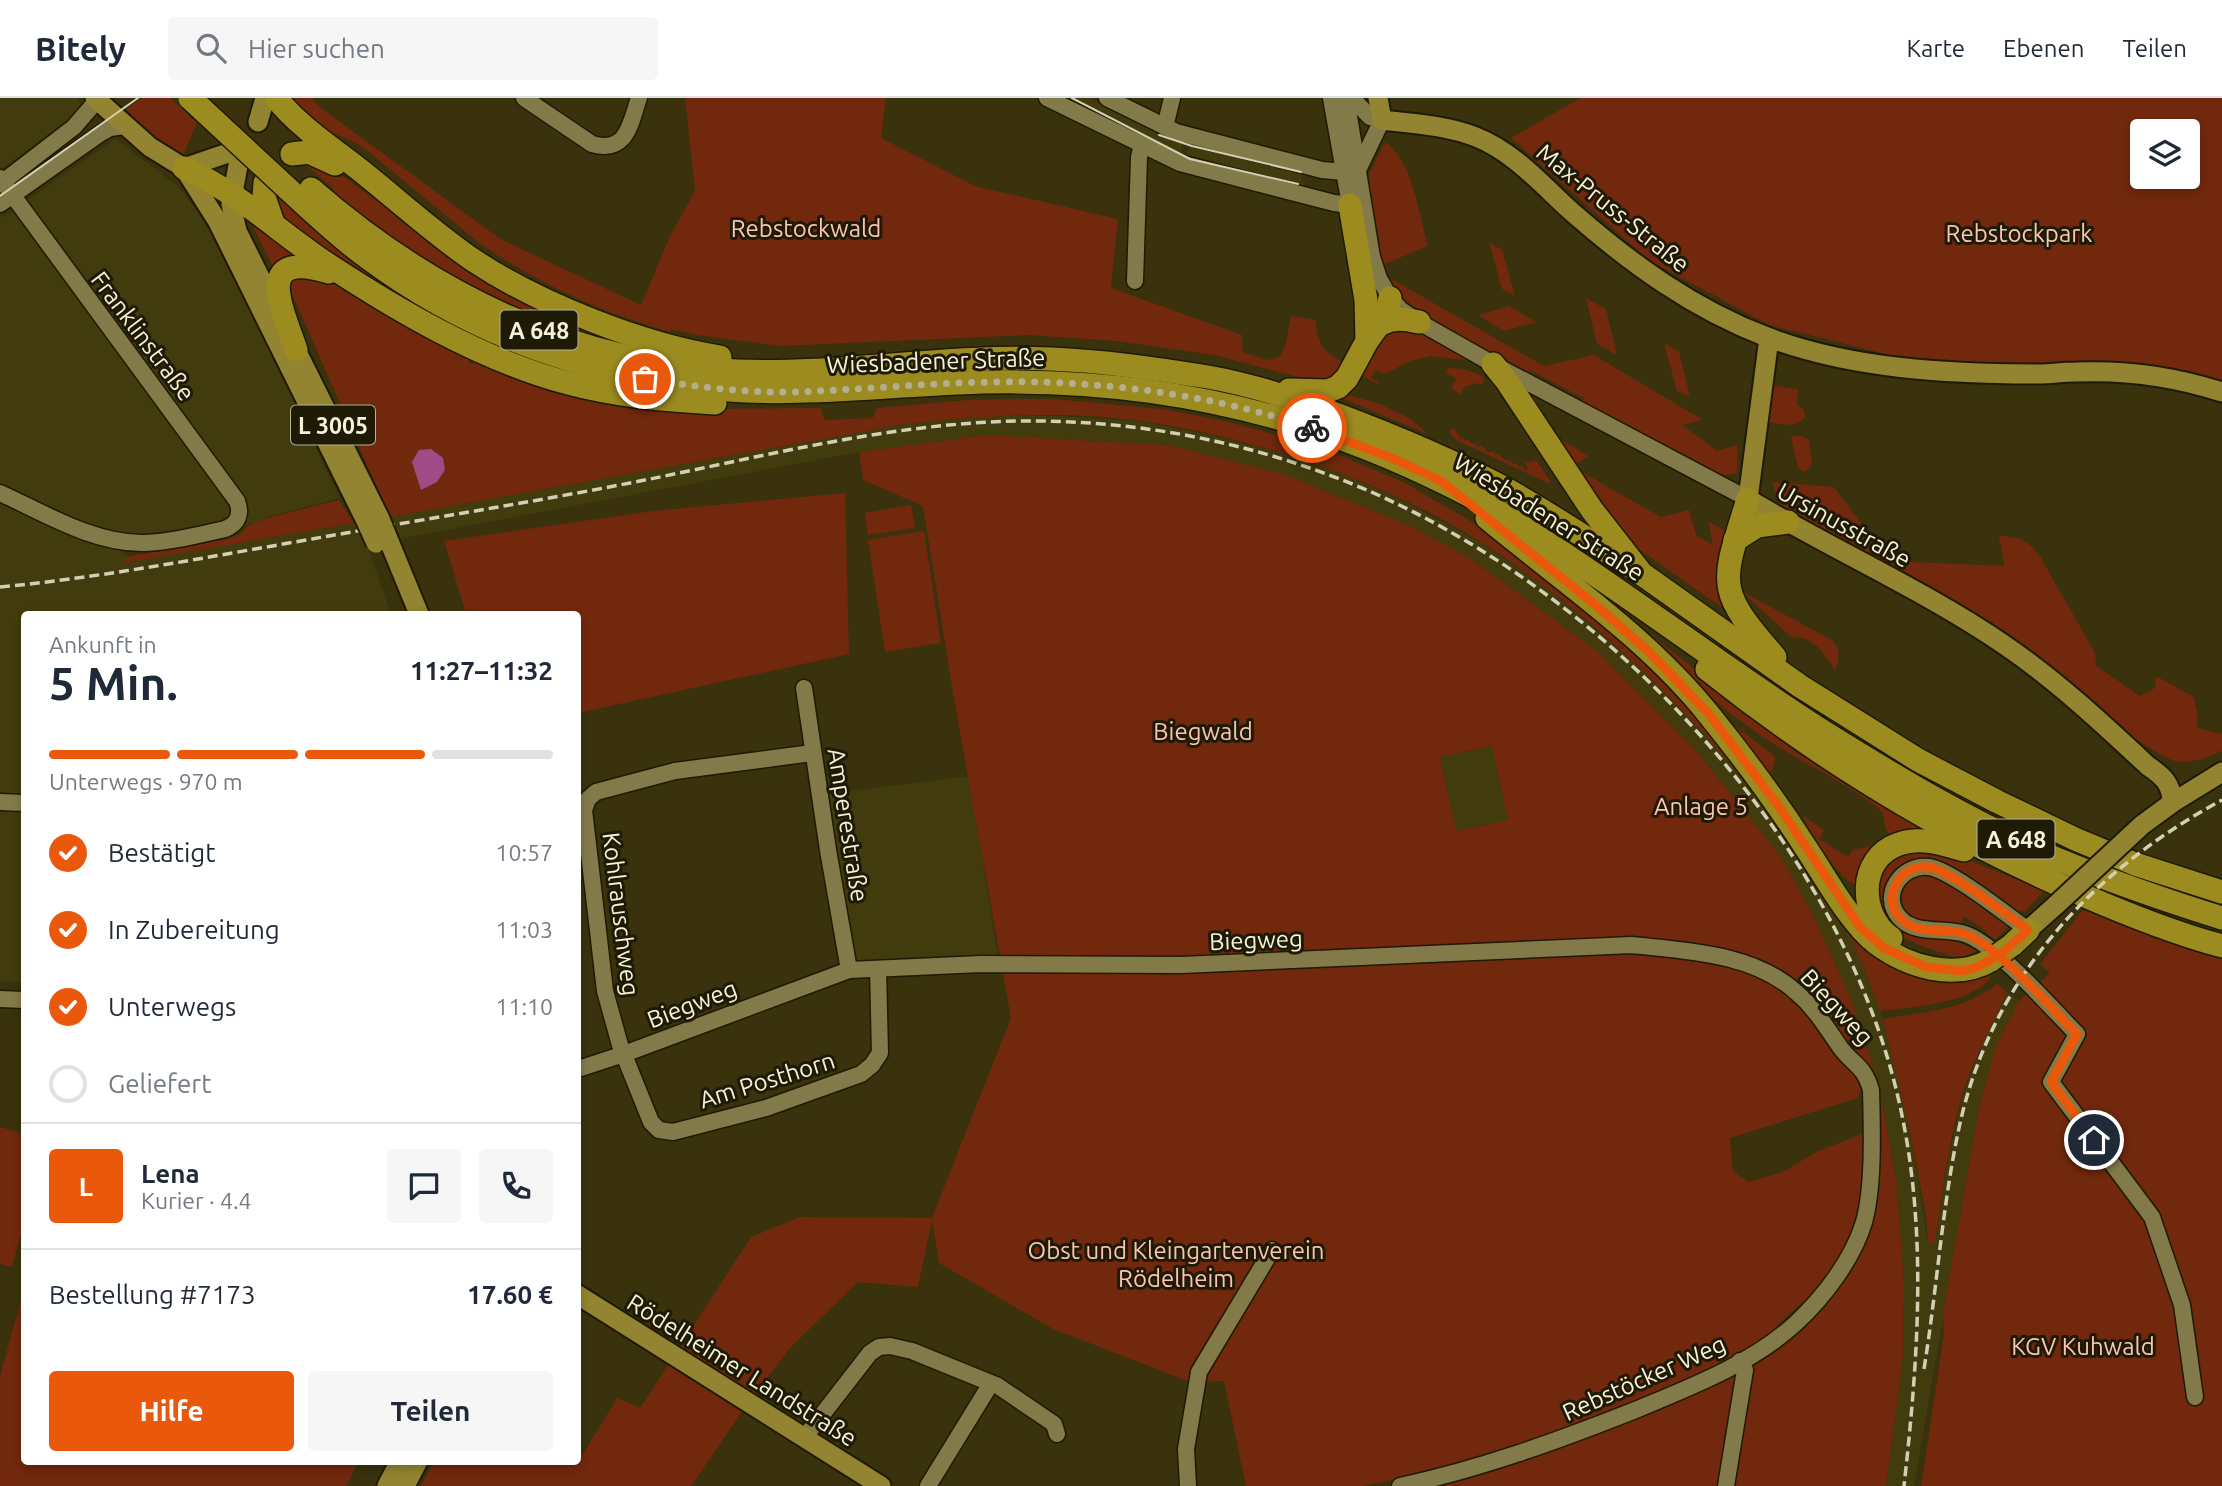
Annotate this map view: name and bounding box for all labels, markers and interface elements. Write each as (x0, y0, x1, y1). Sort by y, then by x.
search box (168, 17, 658, 80)
icon: search (192, 29, 230, 67)
text: Bitely (35, 30, 126, 67)
text: Hier suchen (248, 34, 385, 63)
text: Karte (1906, 35, 1965, 62)
text: Ebenen (2003, 35, 2084, 62)
text: Teilen (2122, 35, 2187, 62)
map controls (2130, 119, 2200, 189)
button: layers (2130, 119, 2200, 189)
street label: Max-Pruss-Straße (1531, 138, 1695, 278)
park label: Rebstockwald (731, 215, 881, 242)
park label: Rebstockpark (1946, 220, 2092, 247)
street label: Franklinstraße (86, 266, 200, 406)
road number: A 648 (500, 311, 578, 350)
street label: Wiesbadener Straße (826, 344, 1046, 378)
pin (615, 349, 675, 409)
icon: bag (626, 360, 664, 398)
courier (1277, 393, 1347, 463)
road number: L 3005 (291, 406, 375, 444)
icon: bike (1293, 409, 1331, 447)
street label: Wiesbadener Straße (1449, 448, 1649, 586)
street label: Ursinusstraße (1772, 477, 1916, 573)
text: Ankunft in (49, 632, 157, 657)
text: 11:27–11:32 (410, 656, 553, 685)
text: 5 Min. (49, 657, 178, 709)
park label: Biegwald (1153, 718, 1253, 745)
street label: Amperestraße (823, 746, 873, 904)
text: Unterwegs · 970 m (49, 769, 243, 794)
park label: Anlage 5 (1654, 793, 1748, 820)
road number: A 648 (1978, 820, 2054, 859)
street label: Kohlrauschweg (598, 831, 644, 997)
icon: check (49, 834, 87, 872)
text: Bestätigt (108, 838, 215, 867)
text: 10:57 (495, 840, 553, 865)
icon: check (49, 911, 87, 949)
text: In Zubereitung (108, 915, 280, 944)
text: 11:03 (495, 917, 553, 942)
street label: Biegweg (1209, 925, 1303, 955)
street label: Biegweg (1795, 964, 1879, 1050)
street label: Biegweg (643, 975, 741, 1033)
icon: check (49, 988, 87, 1026)
text: Unterwegs (108, 992, 236, 1021)
text: 11:10 (495, 994, 553, 1019)
street label: Am Posthorn (696, 1047, 838, 1113)
text: Geliefert (108, 1069, 211, 1098)
pin (2064, 1110, 2124, 1170)
icon: home (2075, 1121, 2113, 1159)
button: chat (387, 1149, 461, 1223)
button: phone (479, 1149, 553, 1223)
text: Lena (141, 1159, 200, 1188)
text: L (79, 1172, 93, 1201)
text: Kurier · 4.4 (141, 1188, 252, 1213)
park label: Obst und Kleingartenverein Rödelheim (1028, 1237, 1324, 1292)
text: Bestellung #7173 (49, 1280, 256, 1309)
text: 17.60 € (467, 1280, 553, 1309)
street label: Rödelheimer Landstraße (622, 1288, 862, 1452)
street label: Rebstöcker Weg (1558, 1330, 1730, 1426)
park label: KGV Kuhwald (2011, 1333, 2155, 1360)
button: Hilfe (49, 1371, 294, 1451)
button: Teilen (308, 1371, 553, 1451)

